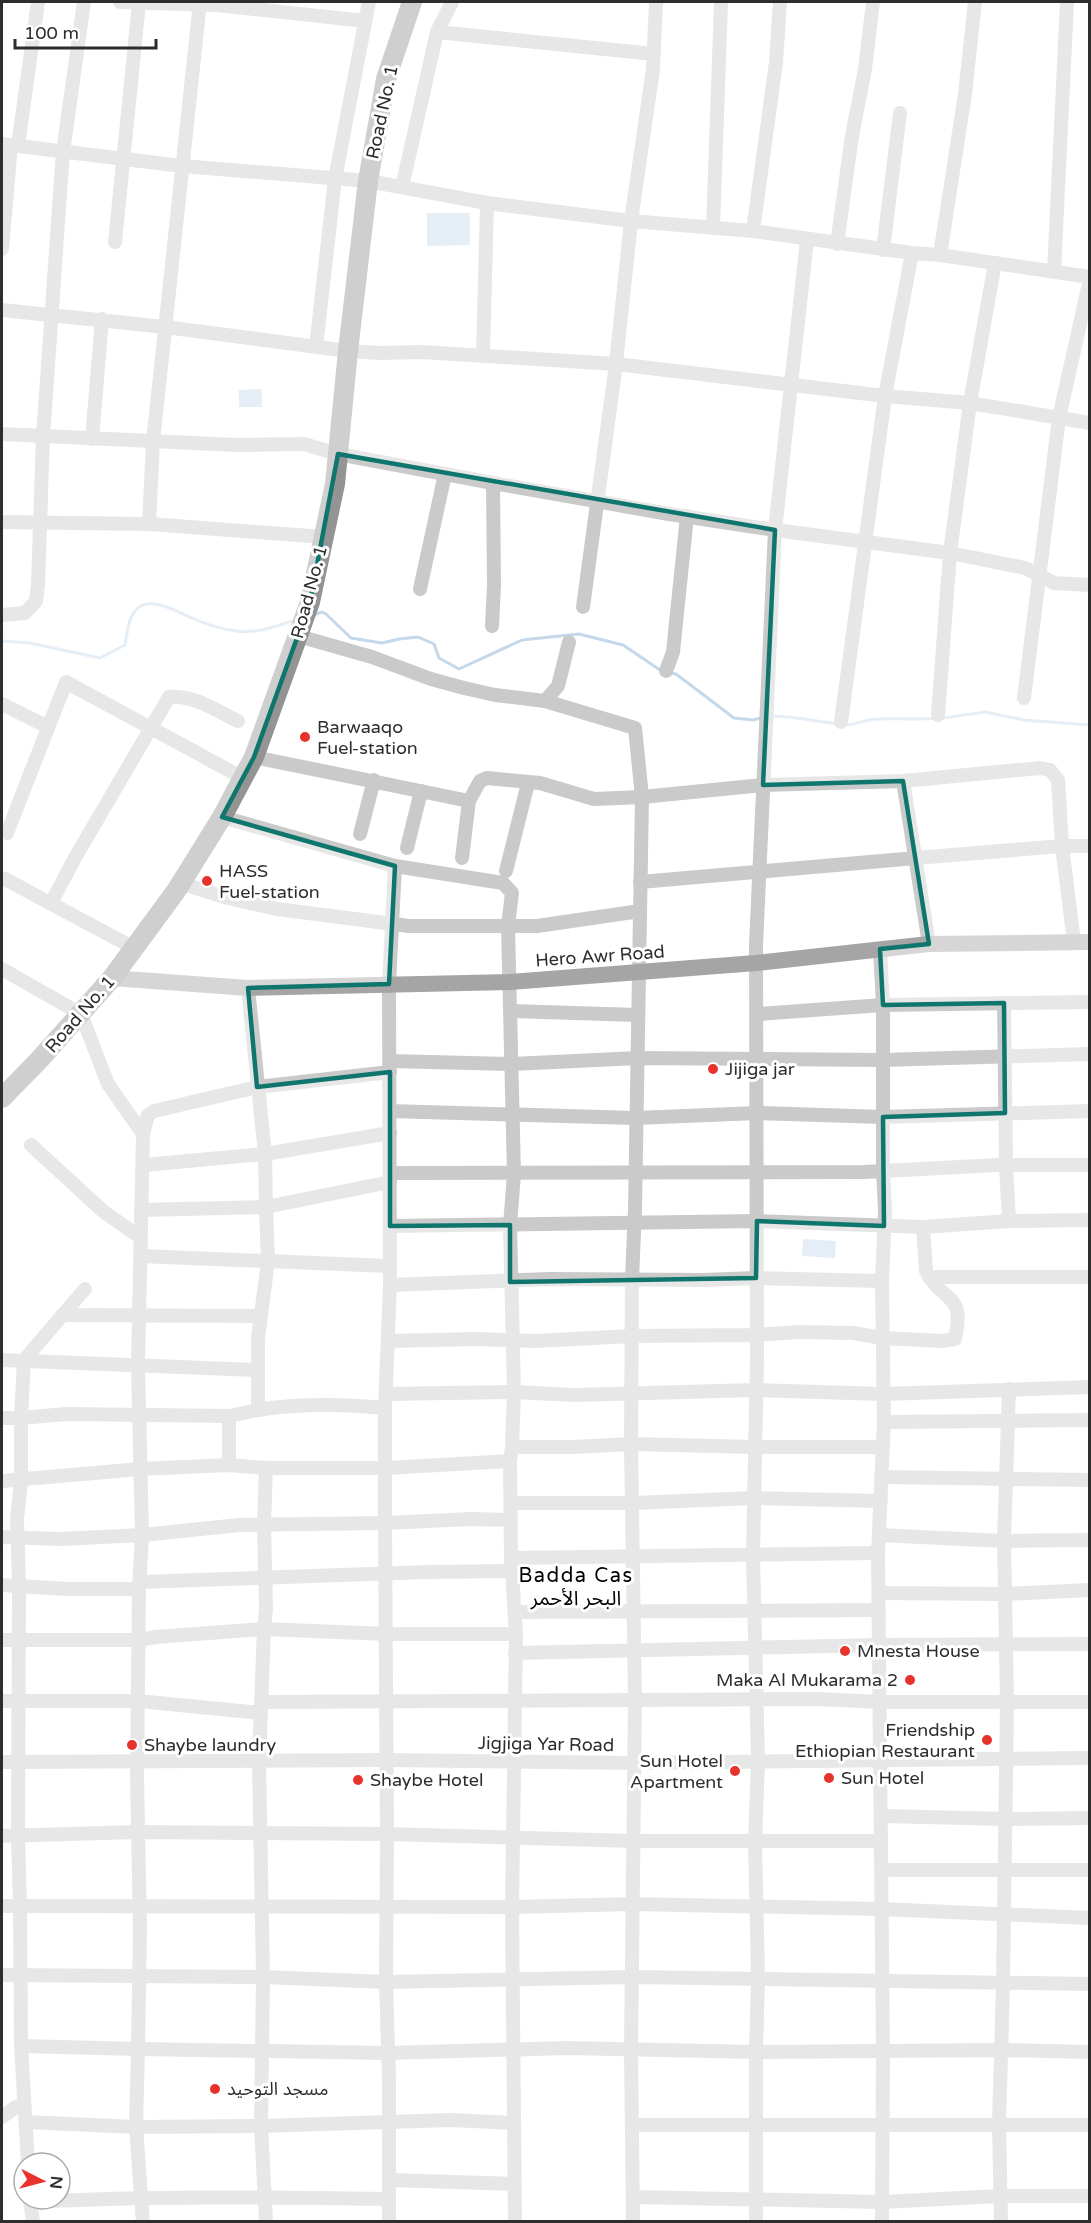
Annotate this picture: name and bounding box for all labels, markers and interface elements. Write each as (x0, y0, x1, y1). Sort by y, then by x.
scale bar (15, 12, 156, 50)
text: 100 m (24, 22, 79, 44)
street label: Road No. 1 (361, 63, 403, 161)
street label: Road No. 1 (286, 543, 332, 641)
place label: Barwaaqo Fuel-station (317, 716, 418, 759)
marker: Barwaaqo Fuel-station (298, 730, 312, 744)
place label: HASS Fuel-station (219, 860, 320, 903)
marker: HASS Fuel-station (200, 874, 214, 888)
street label: Hero Awr Road (535, 941, 665, 971)
street label: Road No. 1 (40, 971, 120, 1057)
place label: Jijiga jar (725, 1058, 795, 1080)
marker: Jijiga jar (706, 1062, 720, 1076)
district label: Badda Cas البحر الأحمر (518, 1564, 634, 1611)
place label: Mnesta House (857, 1640, 980, 1662)
marker: Mnesta House (838, 1644, 852, 1658)
place label: Maka Al Mukarama 2 (716, 1669, 898, 1691)
marker: Maka Al Mukarama 2 (903, 1673, 917, 1687)
place label: Friendship Ethiopian Restaurant (795, 1719, 975, 1762)
street label: Jigjiga Yar Road (478, 1732, 614, 1756)
marker: Friendship Ethiopian Restaurant (980, 1733, 994, 1747)
place label: Shaybe laundry (144, 1734, 276, 1756)
marker: Shaybe laundry (125, 1738, 139, 1752)
place label: Sun Hotel Apartment (630, 1750, 723, 1793)
marker: Sun Hotel Apartment (728, 1764, 742, 1778)
place label: Sun Hotel (841, 1767, 924, 1789)
place label: Shaybe Hotel (370, 1769, 483, 1791)
marker: Sun Hotel (822, 1771, 836, 1785)
marker: Shaybe Hotel (351, 1773, 365, 1787)
place label: مسجد التوحيد (227, 2078, 329, 2100)
marker: مسجد التوحيد (208, 2082, 222, 2096)
north arrow (12, 2151, 72, 2211)
text: N (45, 2175, 67, 2190)

